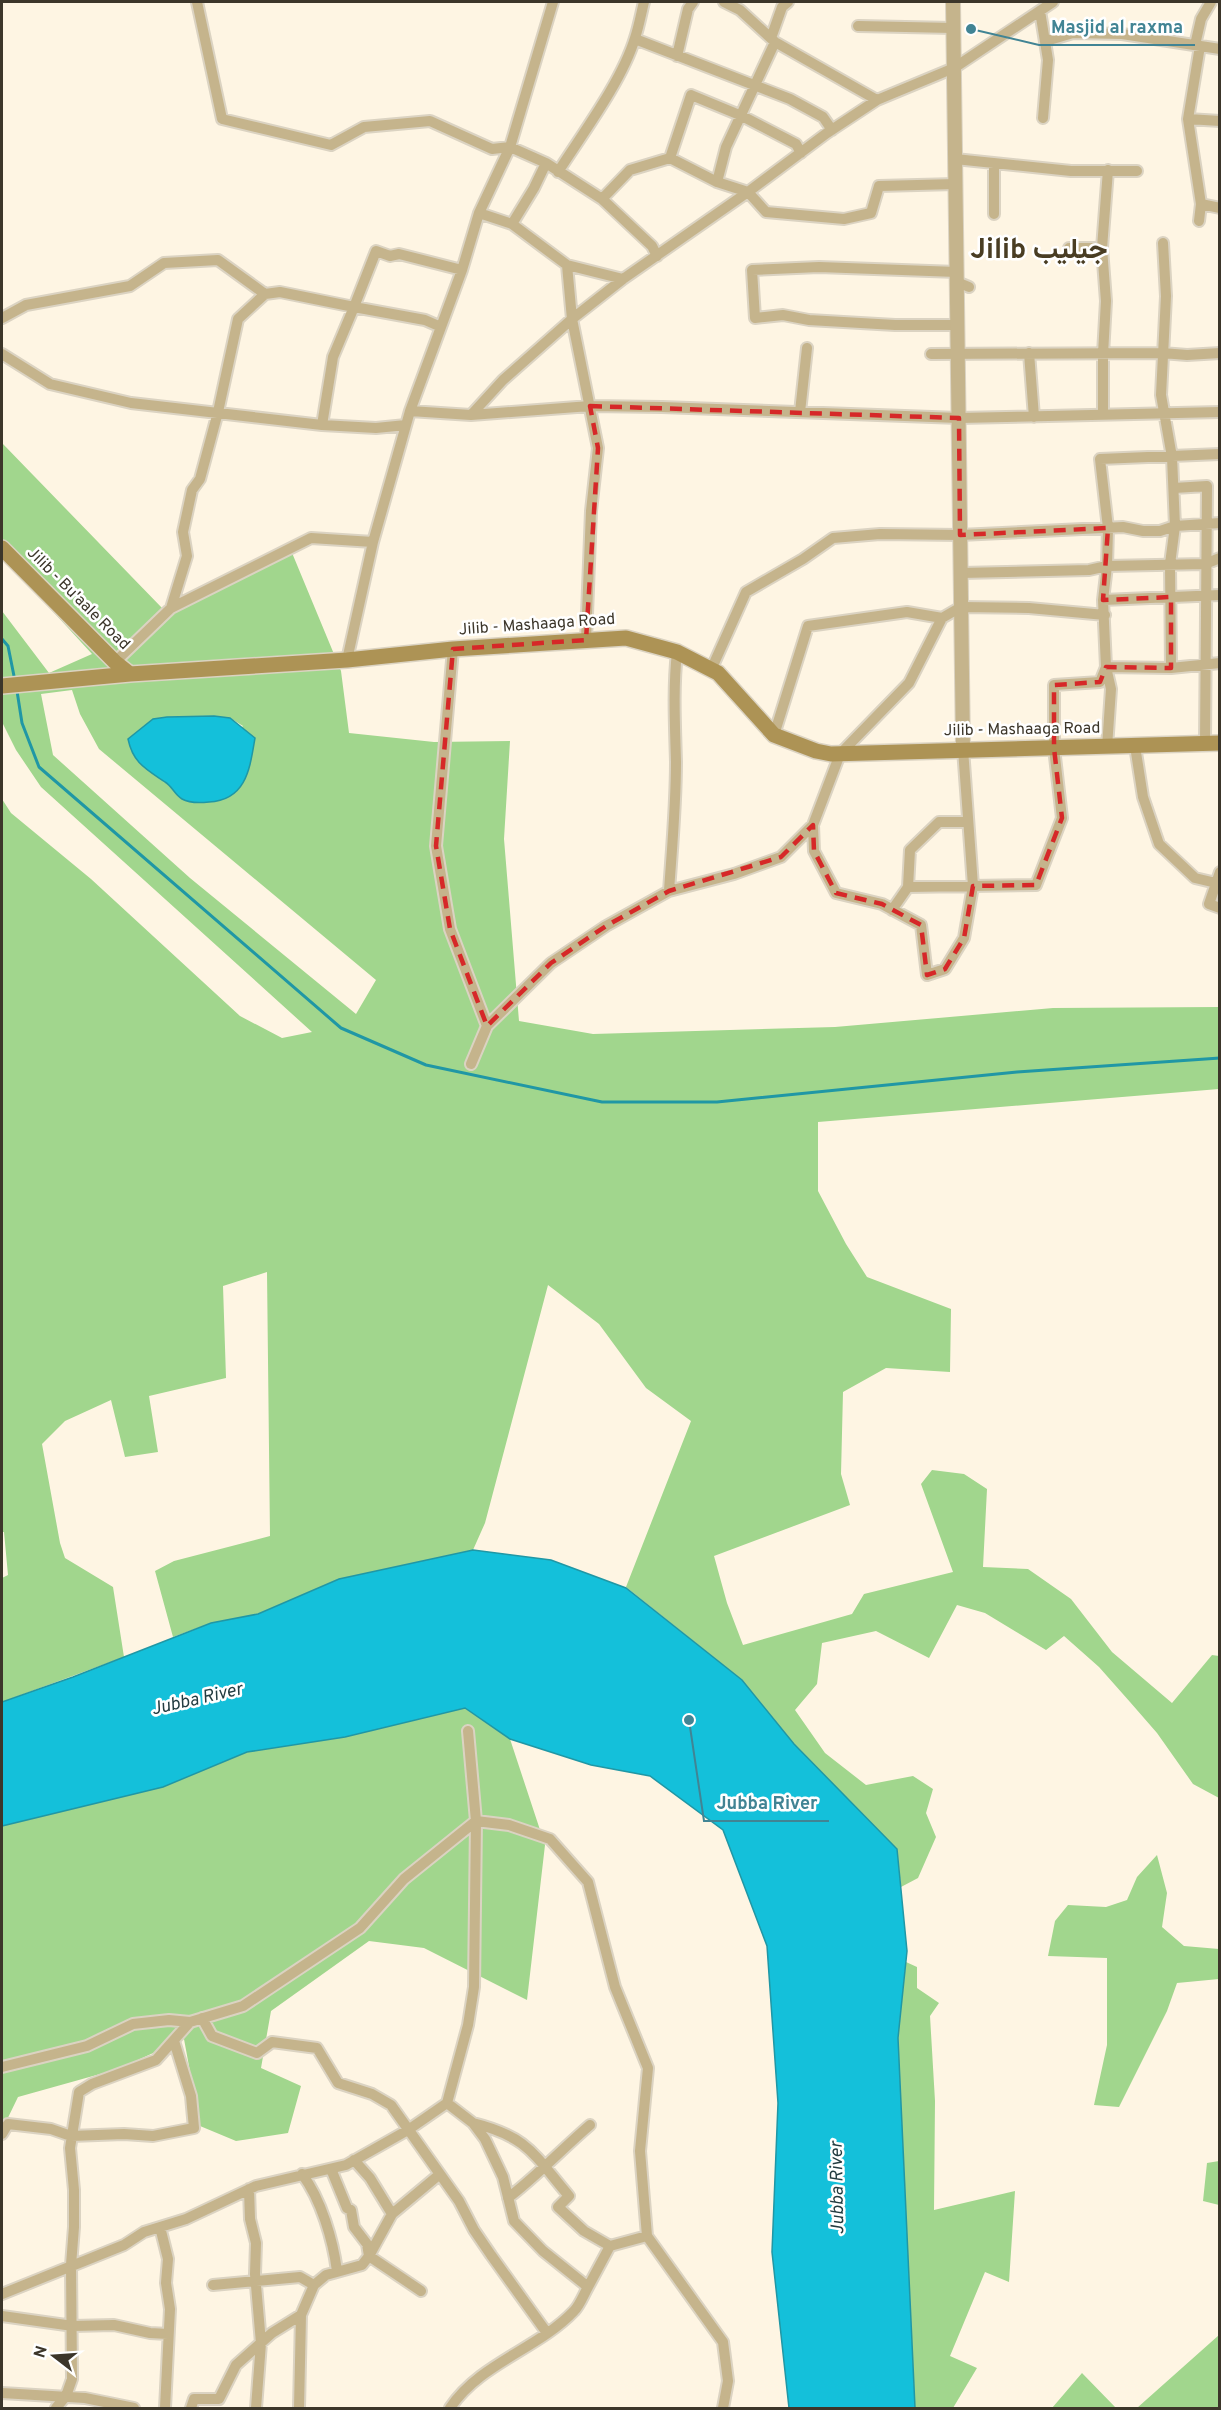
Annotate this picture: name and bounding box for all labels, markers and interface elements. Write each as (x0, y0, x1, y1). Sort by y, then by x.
callout: Masjid al raxma (1039, 9, 1195, 45)
text: Masjid al raxma (1051, 17, 1183, 40)
district label: Jilib جيليب (970, 233, 1108, 269)
street label: Jilib - Bu'aale Road (22, 543, 134, 655)
street label: Jilib - Mashaaga Road (458, 610, 616, 640)
street label: Jilib - Mashaaga Road (943, 719, 1101, 741)
water label: Jubba River (149, 1678, 247, 1722)
callout: Jubba River (704, 1785, 829, 1821)
text: Jubba River (717, 1793, 818, 1816)
water label: Jubba River (826, 2139, 850, 2235)
north arrow (24, 2326, 84, 2386)
text: N (30, 2344, 53, 2361)

